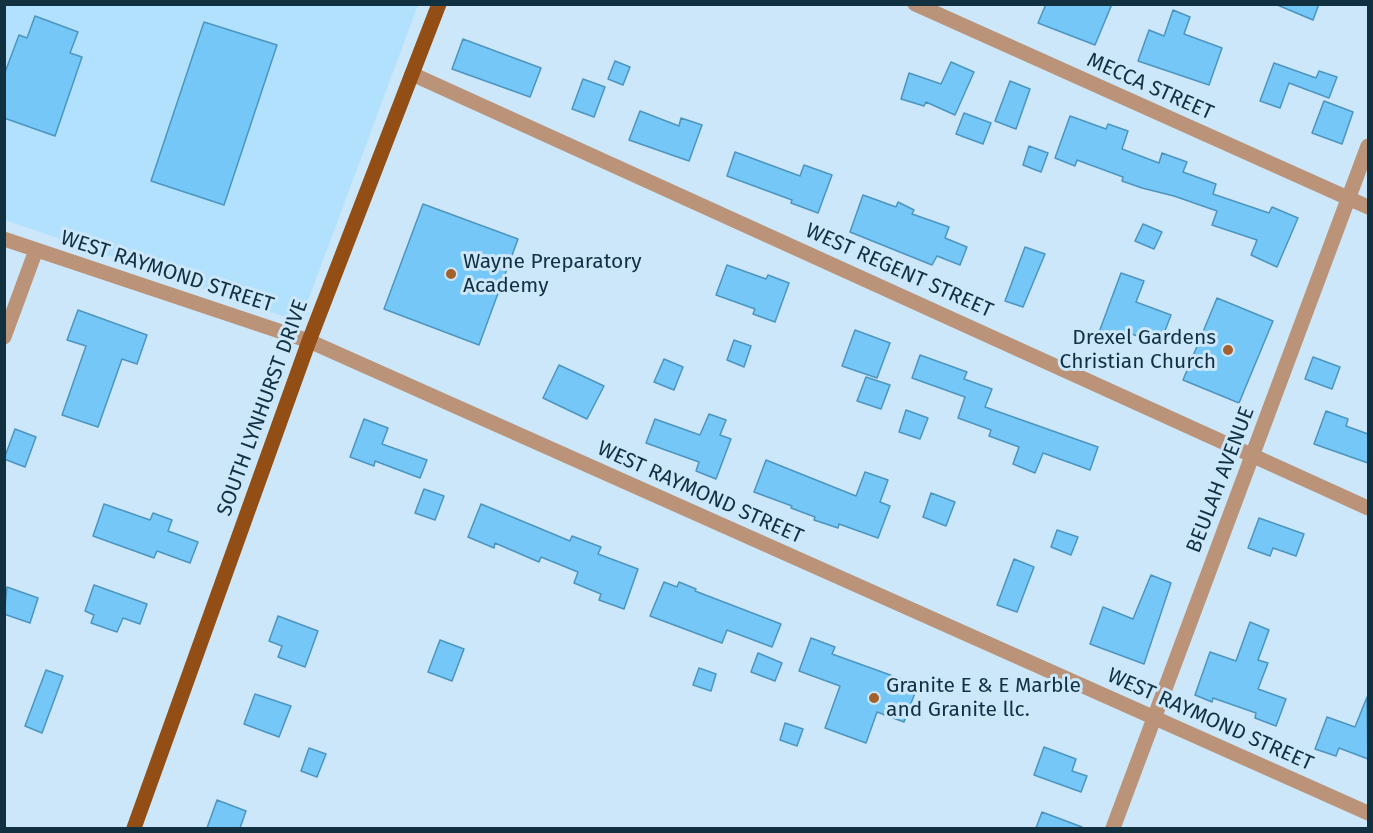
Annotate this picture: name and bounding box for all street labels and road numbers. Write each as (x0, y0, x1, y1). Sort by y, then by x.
street label: MECCA STREET (1083, 48, 1217, 126)
street label: WEST REGENT STREET (801, 218, 997, 324)
street label: WEST RAYMOND STREET (57, 226, 277, 318)
street label: SOUTH LYNHURST DRIVE (212, 296, 314, 520)
street label: BEULAH AVENUE (1182, 403, 1260, 557)
street label: WEST RAYMOND STREET (593, 436, 807, 550)
street label: WEST RAYMOND STREET (1103, 663, 1317, 777)

